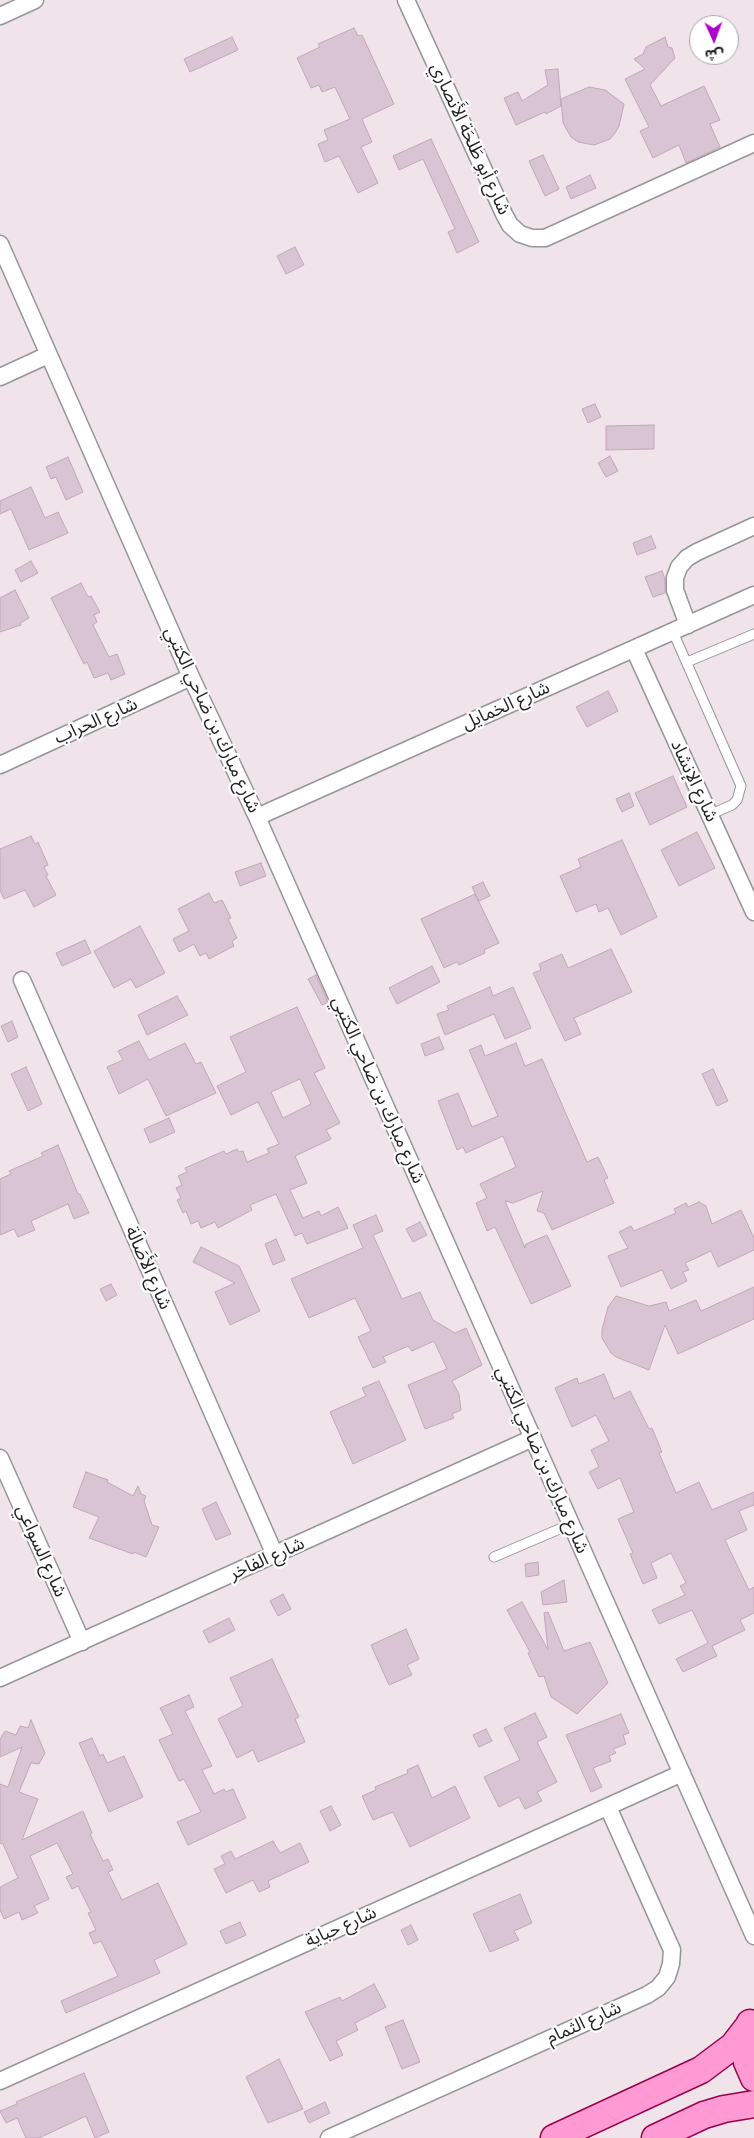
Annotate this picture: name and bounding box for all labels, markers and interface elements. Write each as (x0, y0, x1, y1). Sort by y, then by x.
north arrow (689, 15, 739, 65)
text: ش (705, 46, 724, 63)
street label: شارع أبو طَلحَة الأَنصاري (425, 59, 515, 219)
street label: شارع مبارك بن ضاحي الكتبي (159, 624, 265, 816)
street label: شارع الخمايل (459, 677, 553, 735)
street label: شارع الحراب (51, 693, 141, 749)
street label: شارع الإنشاد (666, 737, 722, 825)
street label: شارع مبارك بن ضاحي الكتبي (327, 993, 429, 1187)
street label: شارع الأَصَالَة (120, 1223, 176, 1313)
street label: شارع مبارك بن ضاحي الكتبي (491, 1363, 593, 1557)
street label: شارع السواعي (11, 1502, 71, 1600)
street label: شارع الفاخر (226, 1533, 308, 1585)
street label: شارع حباية (302, 1902, 380, 1952)
street label: شارع الثمام (543, 1997, 625, 2049)

